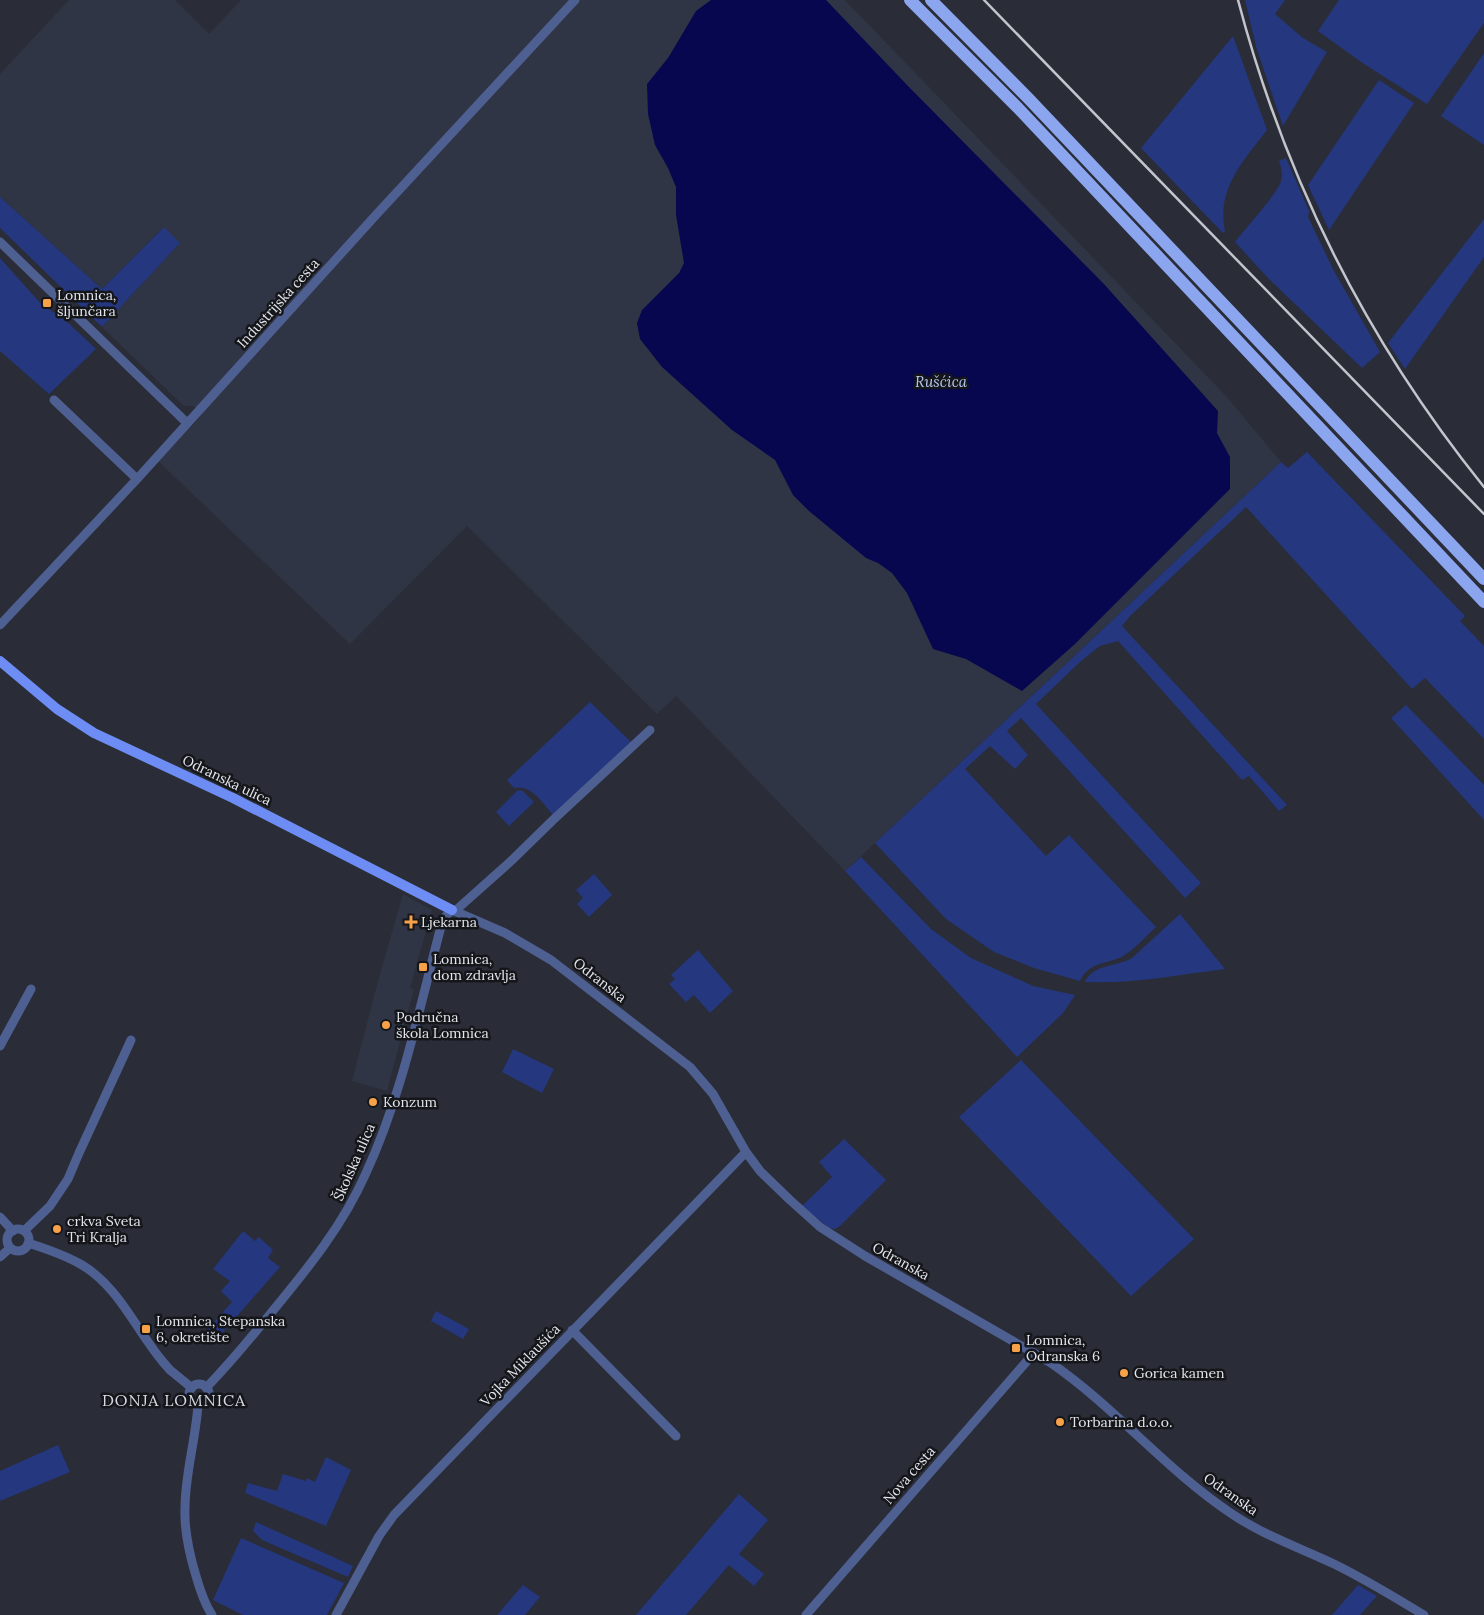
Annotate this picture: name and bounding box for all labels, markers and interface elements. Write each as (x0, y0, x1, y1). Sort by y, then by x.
street label: Industrijska cesta (233, 254, 323, 352)
place label: Lomnica, šljunčara (57, 286, 116, 320)
marker: Lomnica, šljunčara (41, 297, 53, 309)
water label: Rušćica (915, 372, 968, 391)
street label: Odranska ulica (180, 751, 274, 809)
place label: Ljekarna (421, 913, 477, 931)
marker: Ljekarna (405, 916, 417, 928)
place label: Lomnica, dom zdravlja (433, 950, 516, 984)
street label: Odranska (570, 954, 630, 1006)
marker: Lomnica, dom zdravlja (417, 961, 429, 973)
place label: Područna škola Lomnica (396, 1008, 489, 1042)
marker: Područna škola Lomnica (380, 1019, 392, 1031)
place label: Konzum (383, 1093, 438, 1111)
marker: Konzum (367, 1096, 379, 1108)
street label: Školska ulica (329, 1120, 379, 1204)
place label: crkva Sveta Tri Kralja (67, 1212, 141, 1246)
marker: crkva Sveta Tri Kralja (51, 1223, 63, 1235)
street label: Odranska (869, 1238, 933, 1284)
place label: Lomnica, Stepanska 6, okretište (156, 1312, 285, 1346)
street label: Vojka Miklaušića (475, 1320, 564, 1411)
marker: Lomnica, Stepanska 6, okretište (140, 1323, 152, 1335)
place label: Lomnica, Odranska 6 (1026, 1331, 1100, 1365)
marker: Lomnica, Odranska 6 (1010, 1342, 1022, 1354)
place label: Gorica kamen (1134, 1364, 1225, 1382)
marker: Gorica kamen (1118, 1367, 1130, 1379)
district label: DONJA LOMNICA (102, 1390, 246, 1410)
place label: Torbarina d.o.o. (1070, 1413, 1172, 1431)
marker: Torbarina d.o.o. (1054, 1416, 1066, 1428)
street label: Nova cesta (879, 1442, 939, 1508)
street label: Odranska (1200, 1469, 1262, 1519)

